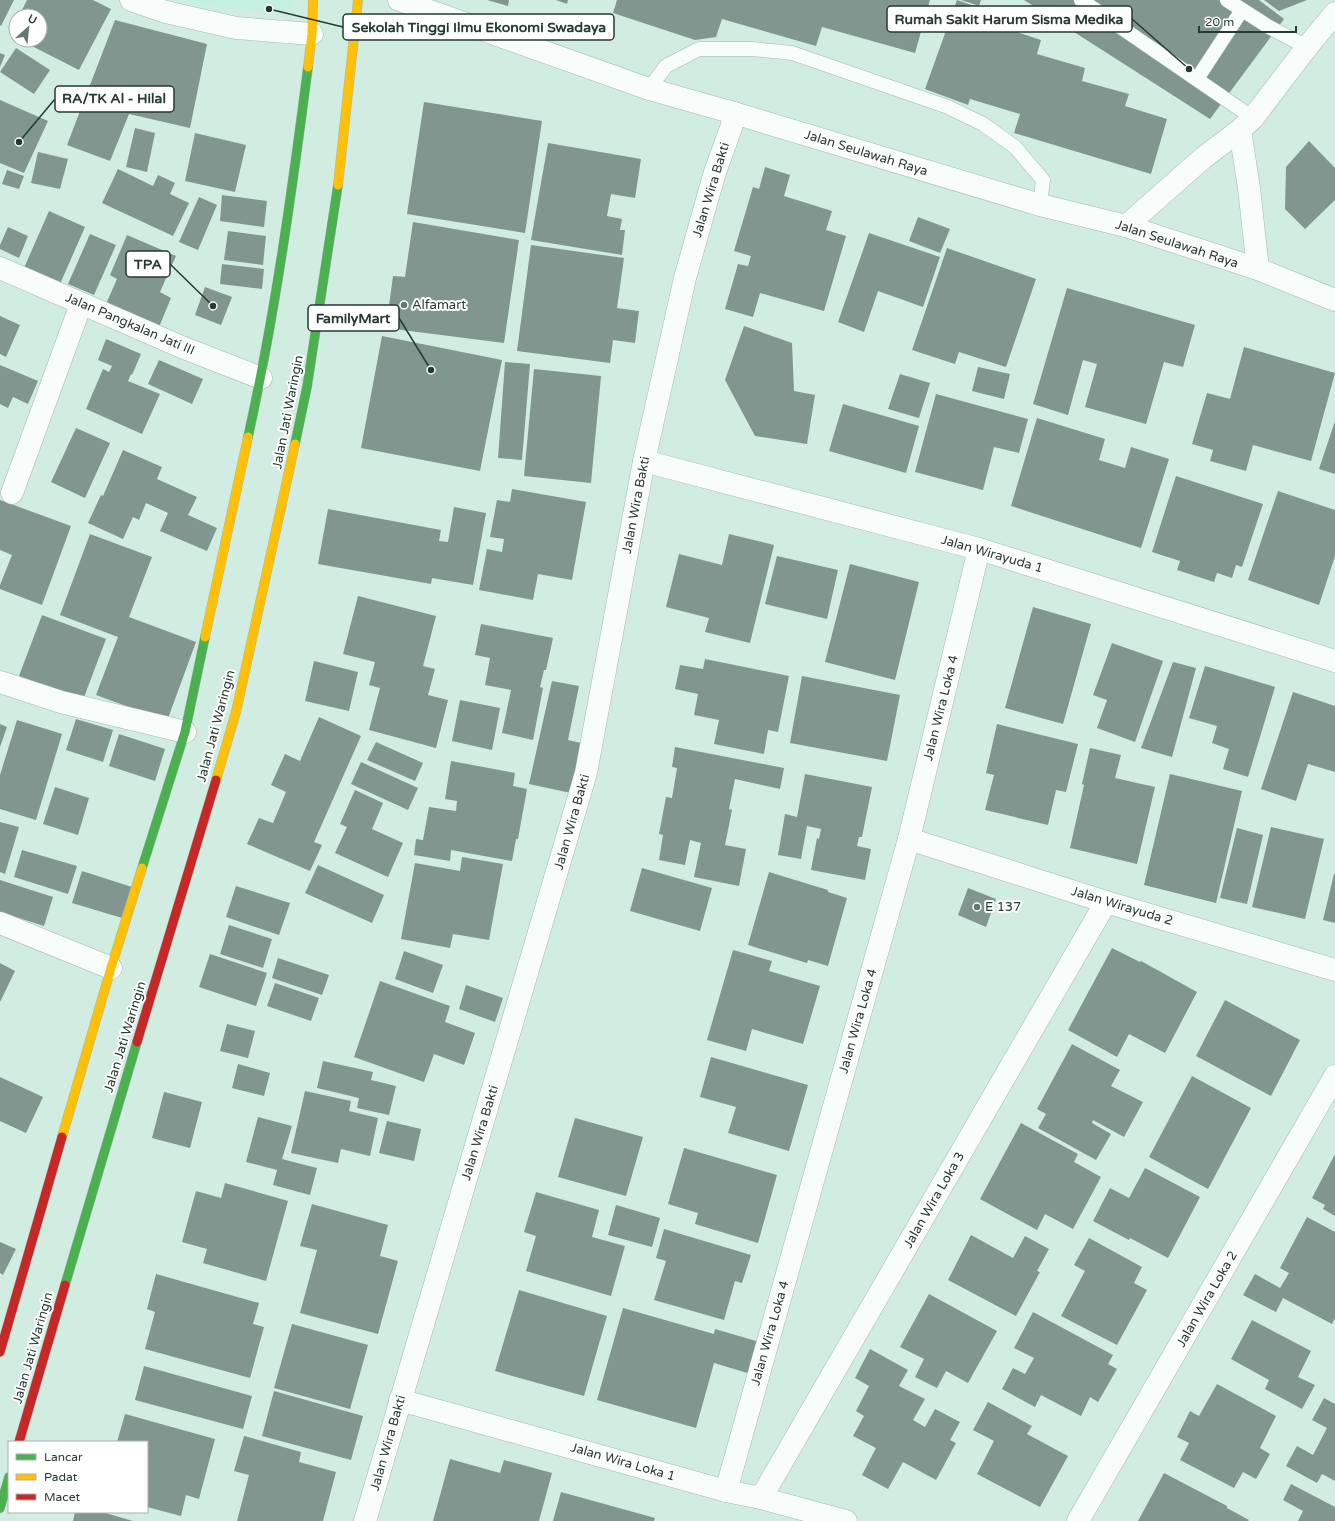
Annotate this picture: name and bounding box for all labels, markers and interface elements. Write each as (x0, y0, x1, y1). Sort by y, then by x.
callout: Rumah Sakit Harum Sisma Medika (887, 6, 1132, 32)
north arrow (8, 8, 48, 48)
scale bar (1199, 8, 1296, 34)
text: Rumah Sakit Harum Sisma Medika (895, 11, 1124, 28)
text: U (26, 12, 39, 27)
callout: Sekolah Tinggi Ilmu Ekonomi Swadaya (343, 14, 614, 40)
text: 20 m (1205, 15, 1234, 29)
text: Sekolah Tinggi Ilmu Ekonomi Swadaya (352, 19, 606, 36)
callout: RA/TK Al - Hilal (55, 86, 174, 112)
text: RA/TK Al - Hilal (62, 90, 166, 107)
street label: Jalan Seulawah Raya (802, 127, 930, 179)
street label: Jalan Wira Bakti (689, 140, 733, 240)
street label: Jalan Seulawah Raya (1113, 217, 1241, 271)
callout: TPA (126, 251, 170, 277)
text: TPA (133, 256, 162, 273)
street label: Jalan Pangkalan Jati III (63, 289, 197, 359)
place label: Alfamart (412, 297, 466, 313)
marker: Alfamart (399, 300, 409, 310)
callout: FamilyMart (308, 305, 399, 331)
text: FamilyMart (316, 310, 391, 327)
street label: Jalan Jati Waringin (269, 354, 307, 470)
street label: Jalan Wira Bakti (619, 455, 653, 555)
street label: Jalan Wirayuda 1 (939, 532, 1045, 576)
street label: Jalan Wira Loka 4 (920, 654, 962, 762)
street label: Jalan Jati Waringin (193, 668, 239, 784)
street label: Jalan Wira Bakti (551, 772, 593, 872)
street label: Jalan Wirayuda 2 (1069, 883, 1175, 929)
place label: E 137 (985, 899, 1021, 915)
marker: E 137 (972, 902, 982, 912)
street label: Jalan Wira Loka 4 (835, 967, 881, 1075)
street label: Jalan Jati Waringin (100, 979, 150, 1095)
street label: Jalan Wira Bakti (458, 1083, 502, 1183)
street label: Jalan Wira Loka 3 (900, 1149, 968, 1251)
street label: Jalan Wira Loka 2 (1173, 1248, 1241, 1350)
street label: Jalan Wira Loka 4 (747, 1279, 793, 1387)
street label: Jalan Jati Waringin (9, 1290, 57, 1406)
street label: Jalan Wira Bakti (367, 1393, 409, 1493)
street label: Jalan Wira Loka 1 (569, 1439, 677, 1485)
legend (8, 1441, 148, 1513)
text: Lancar (44, 1450, 83, 1464)
text: Padat (44, 1470, 78, 1484)
text: Macet (44, 1490, 80, 1504)

